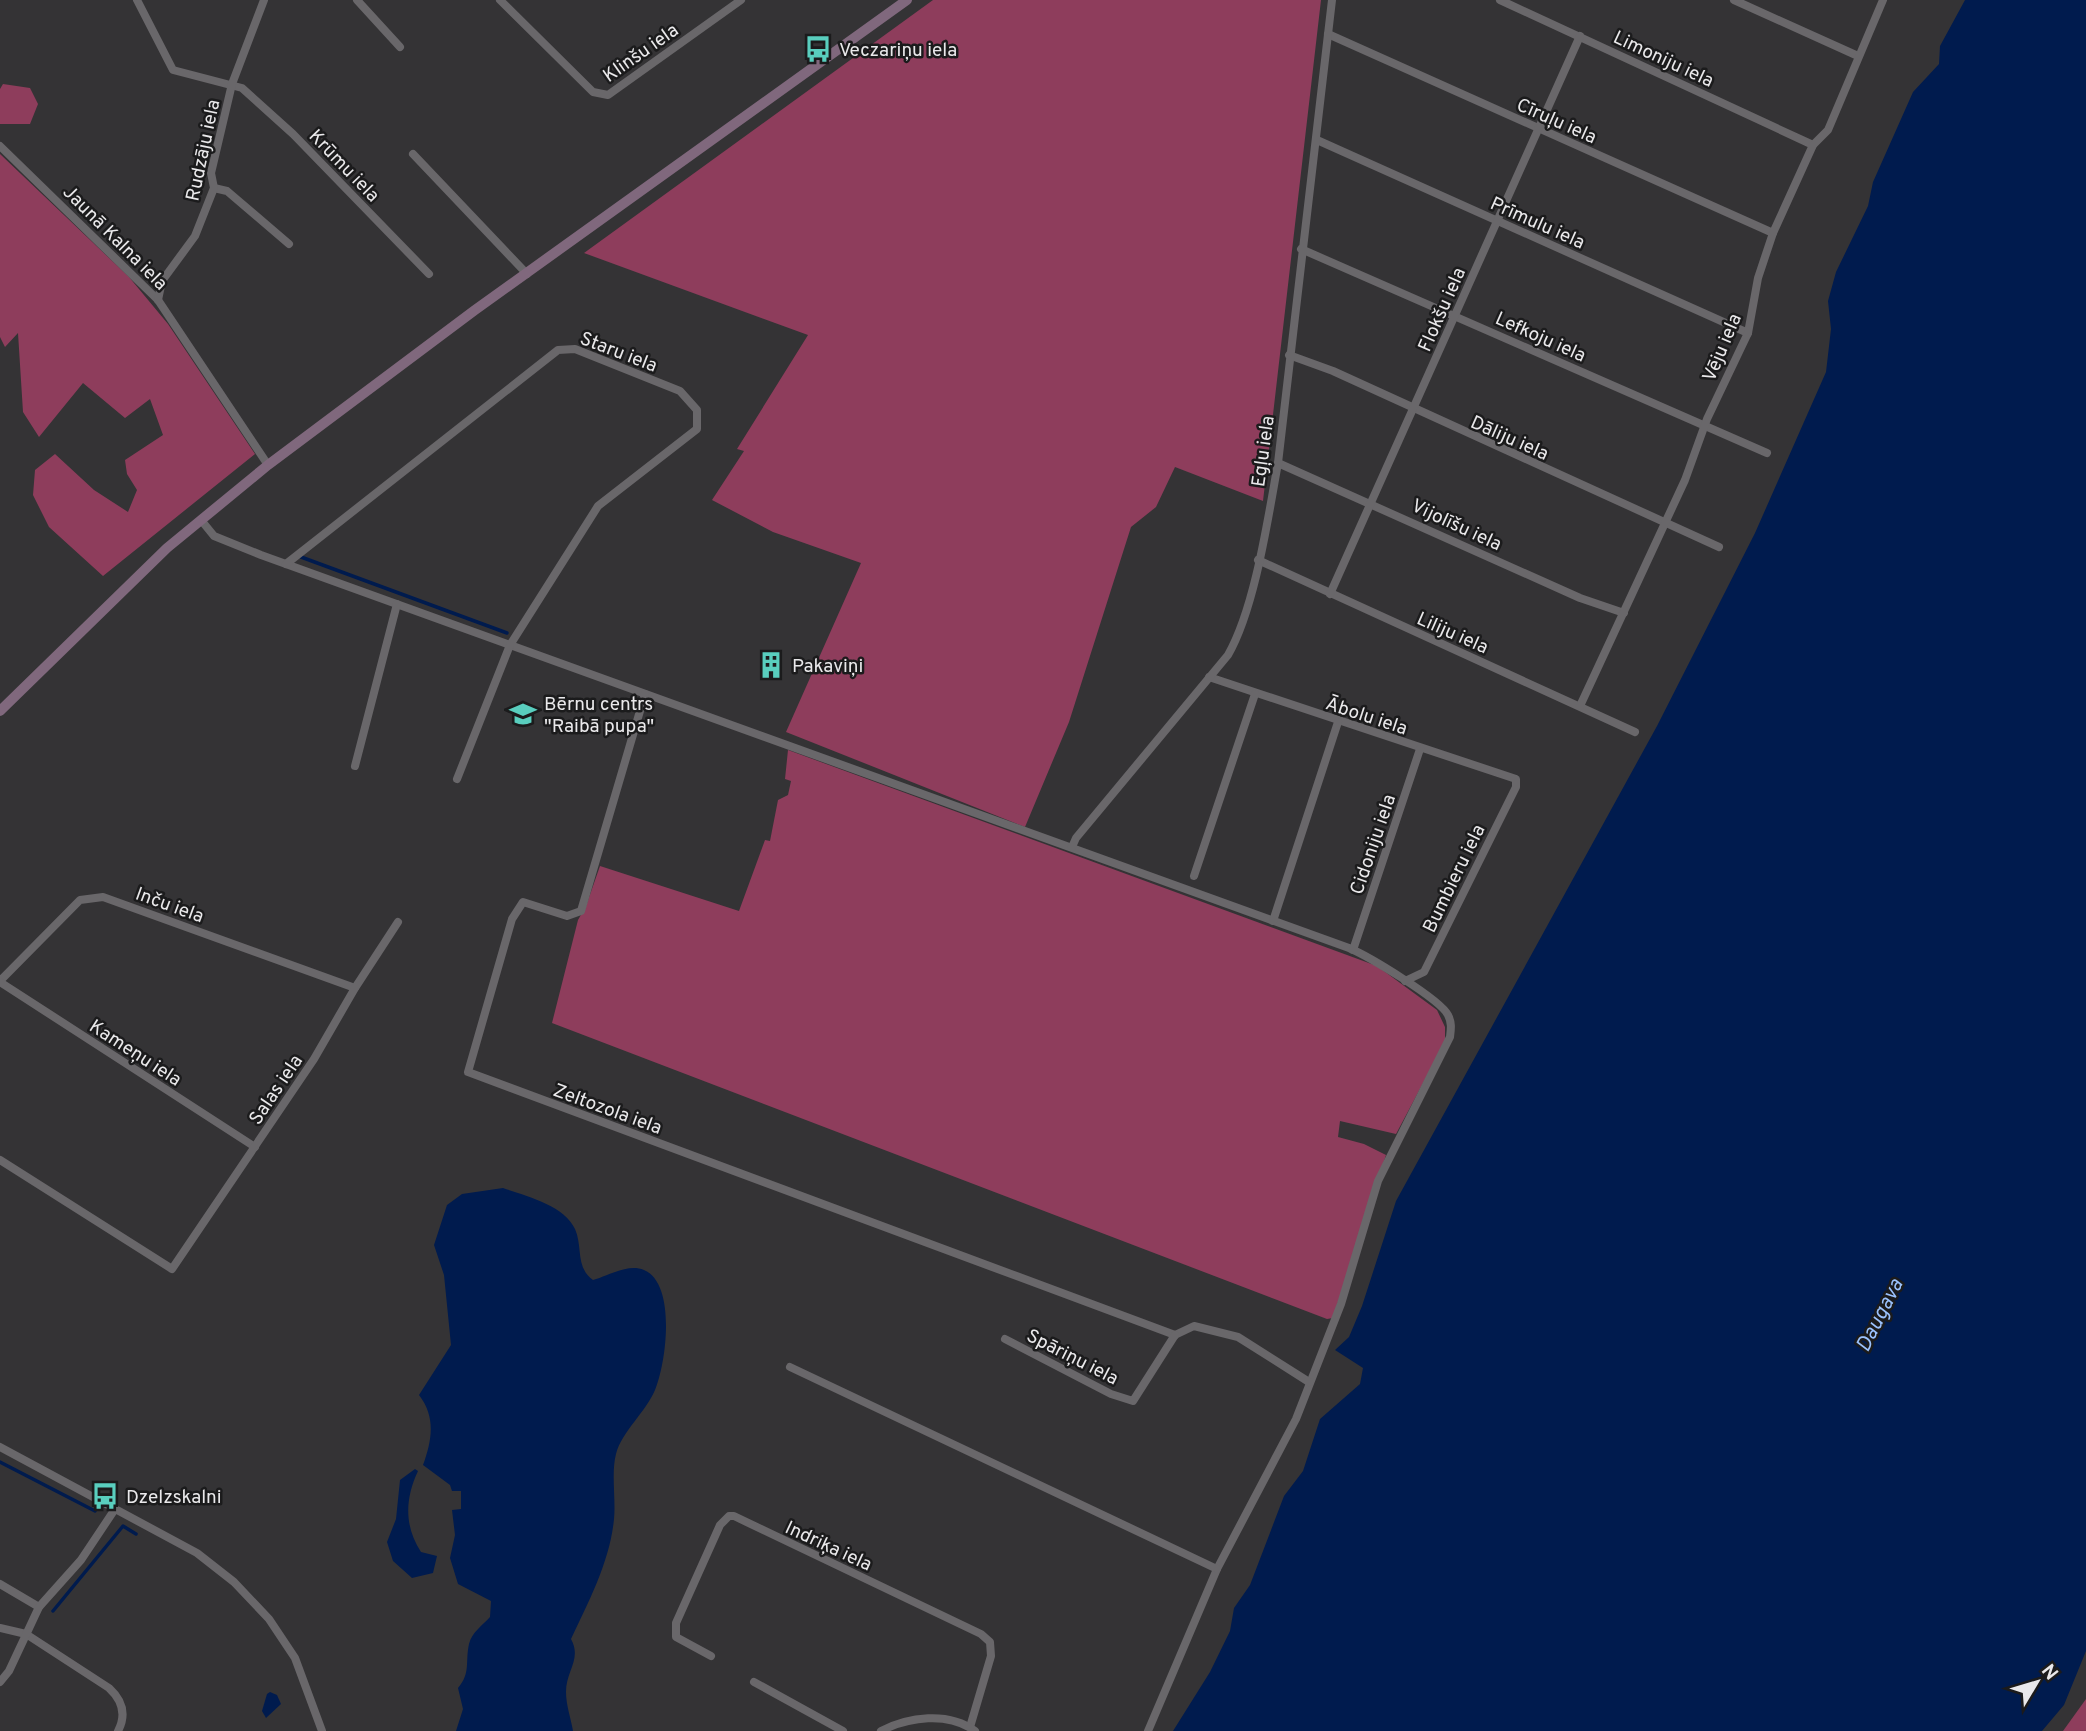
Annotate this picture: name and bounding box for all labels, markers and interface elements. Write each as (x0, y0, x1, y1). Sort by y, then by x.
street label: Klinšu iela (599, 19, 684, 88)
street label: Limoniju iela (1609, 26, 1717, 94)
bus stop icon: Veczariņu iela (803, 34, 833, 64)
place label: Veczariņu iela (839, 39, 957, 63)
street label: Cīruļu iela (1512, 94, 1600, 150)
street label: Rudzāju iela (181, 97, 226, 203)
street label: Krūmu iela (303, 125, 384, 208)
street label: Jaunā Kalna iela (57, 181, 172, 296)
street label: Prīmulu iela (1486, 192, 1588, 255)
street label: Flokšu iela (1414, 264, 1472, 356)
street label: Lefkoju iela (1491, 307, 1589, 369)
street label: Vēju iela (1698, 310, 1748, 385)
street label: Staru iela (576, 327, 660, 379)
street label: Dāliju iela (1466, 411, 1552, 467)
street label: Egļu iela (1247, 414, 1281, 488)
street label: Vijolīšu iela (1407, 494, 1505, 557)
street label: Liliju iela (1413, 607, 1492, 660)
building icon: Pakaviņi (756, 650, 786, 680)
place label: Pakaviņi (792, 655, 863, 679)
street label: Ābolu iela (1322, 692, 1410, 741)
place label: Bērnu centrs "Raibā pupa" (544, 693, 654, 739)
school or university icon: Bērnu centrs "Raibā pupa" (508, 699, 538, 729)
street label: Cidoniju iela (1346, 791, 1402, 898)
street label: Bumbieru iela (1418, 821, 1491, 937)
street label: Inču iela (132, 882, 207, 929)
street label: Kameņu iela (84, 1015, 186, 1092)
street label: Salas iela (244, 1050, 309, 1130)
street label: Zeltozola iela (550, 1079, 665, 1141)
water label: Daugava (1850, 1274, 1910, 1357)
street label: Spāriņu iela (1022, 1324, 1122, 1391)
bus stop icon: Dzelzskalni (90, 1481, 120, 1511)
place label: Dzelzskalni (126, 1486, 222, 1510)
street label: Indriķa iela (781, 1516, 875, 1577)
north arrow (2002, 1647, 2072, 1717)
text: N (2035, 1660, 2062, 1686)

